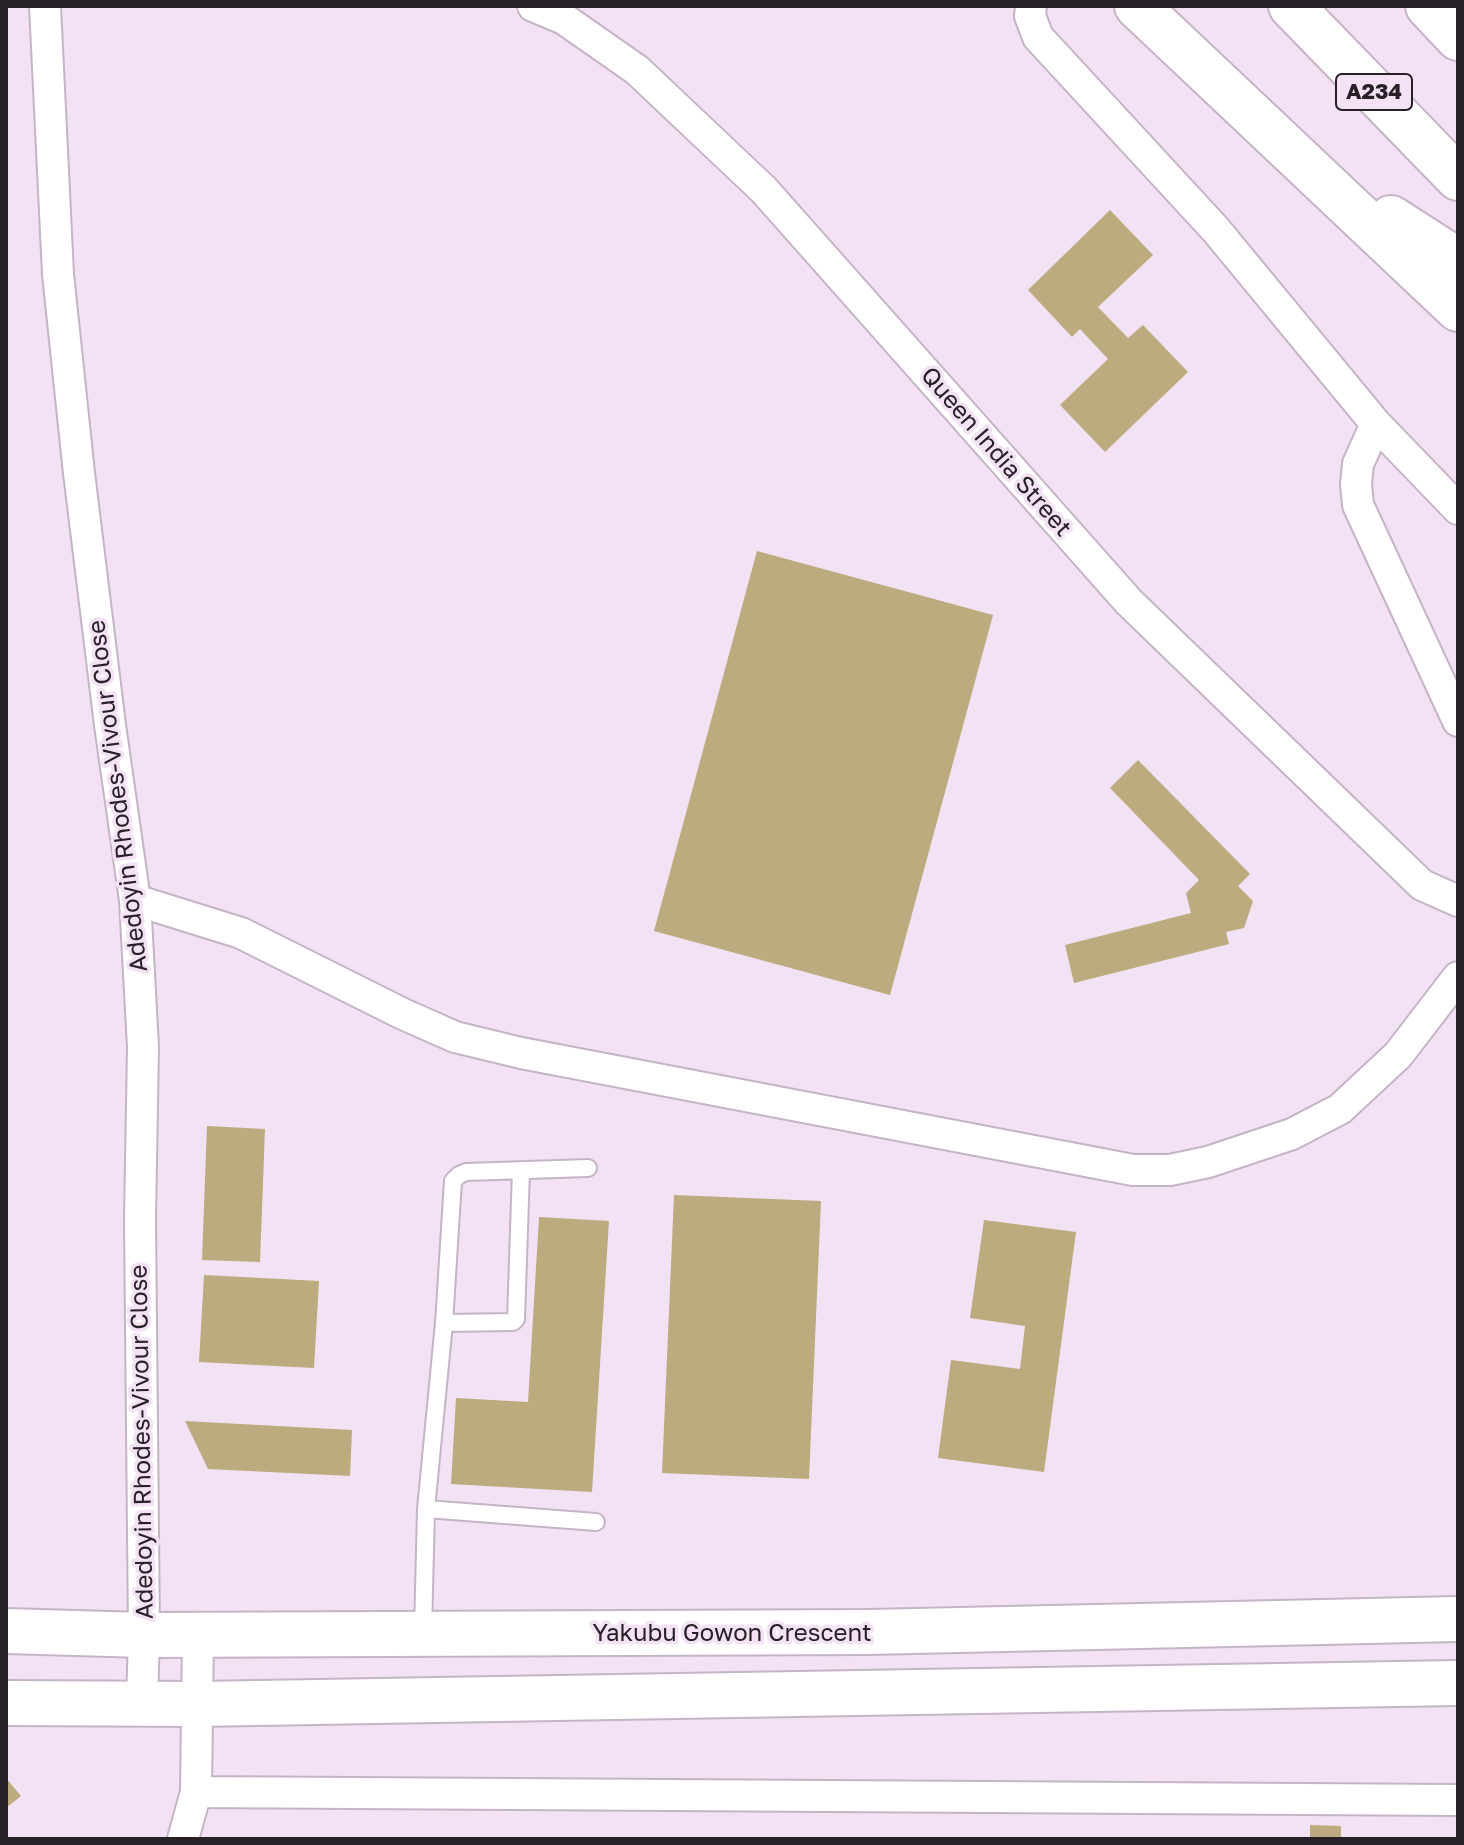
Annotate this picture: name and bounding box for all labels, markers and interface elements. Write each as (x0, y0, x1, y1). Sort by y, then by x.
road number: A234 (1336, 74, 1412, 110)
street label: Queen India Street (915, 361, 1077, 543)
street label: Adedoyin Rhodes-Vivour Close (82, 618, 154, 974)
street label: Adedoyin Rhodes-Vivour Close (125, 1265, 159, 1619)
street label: Yakubu Gowon Crescent (593, 1619, 871, 1647)

